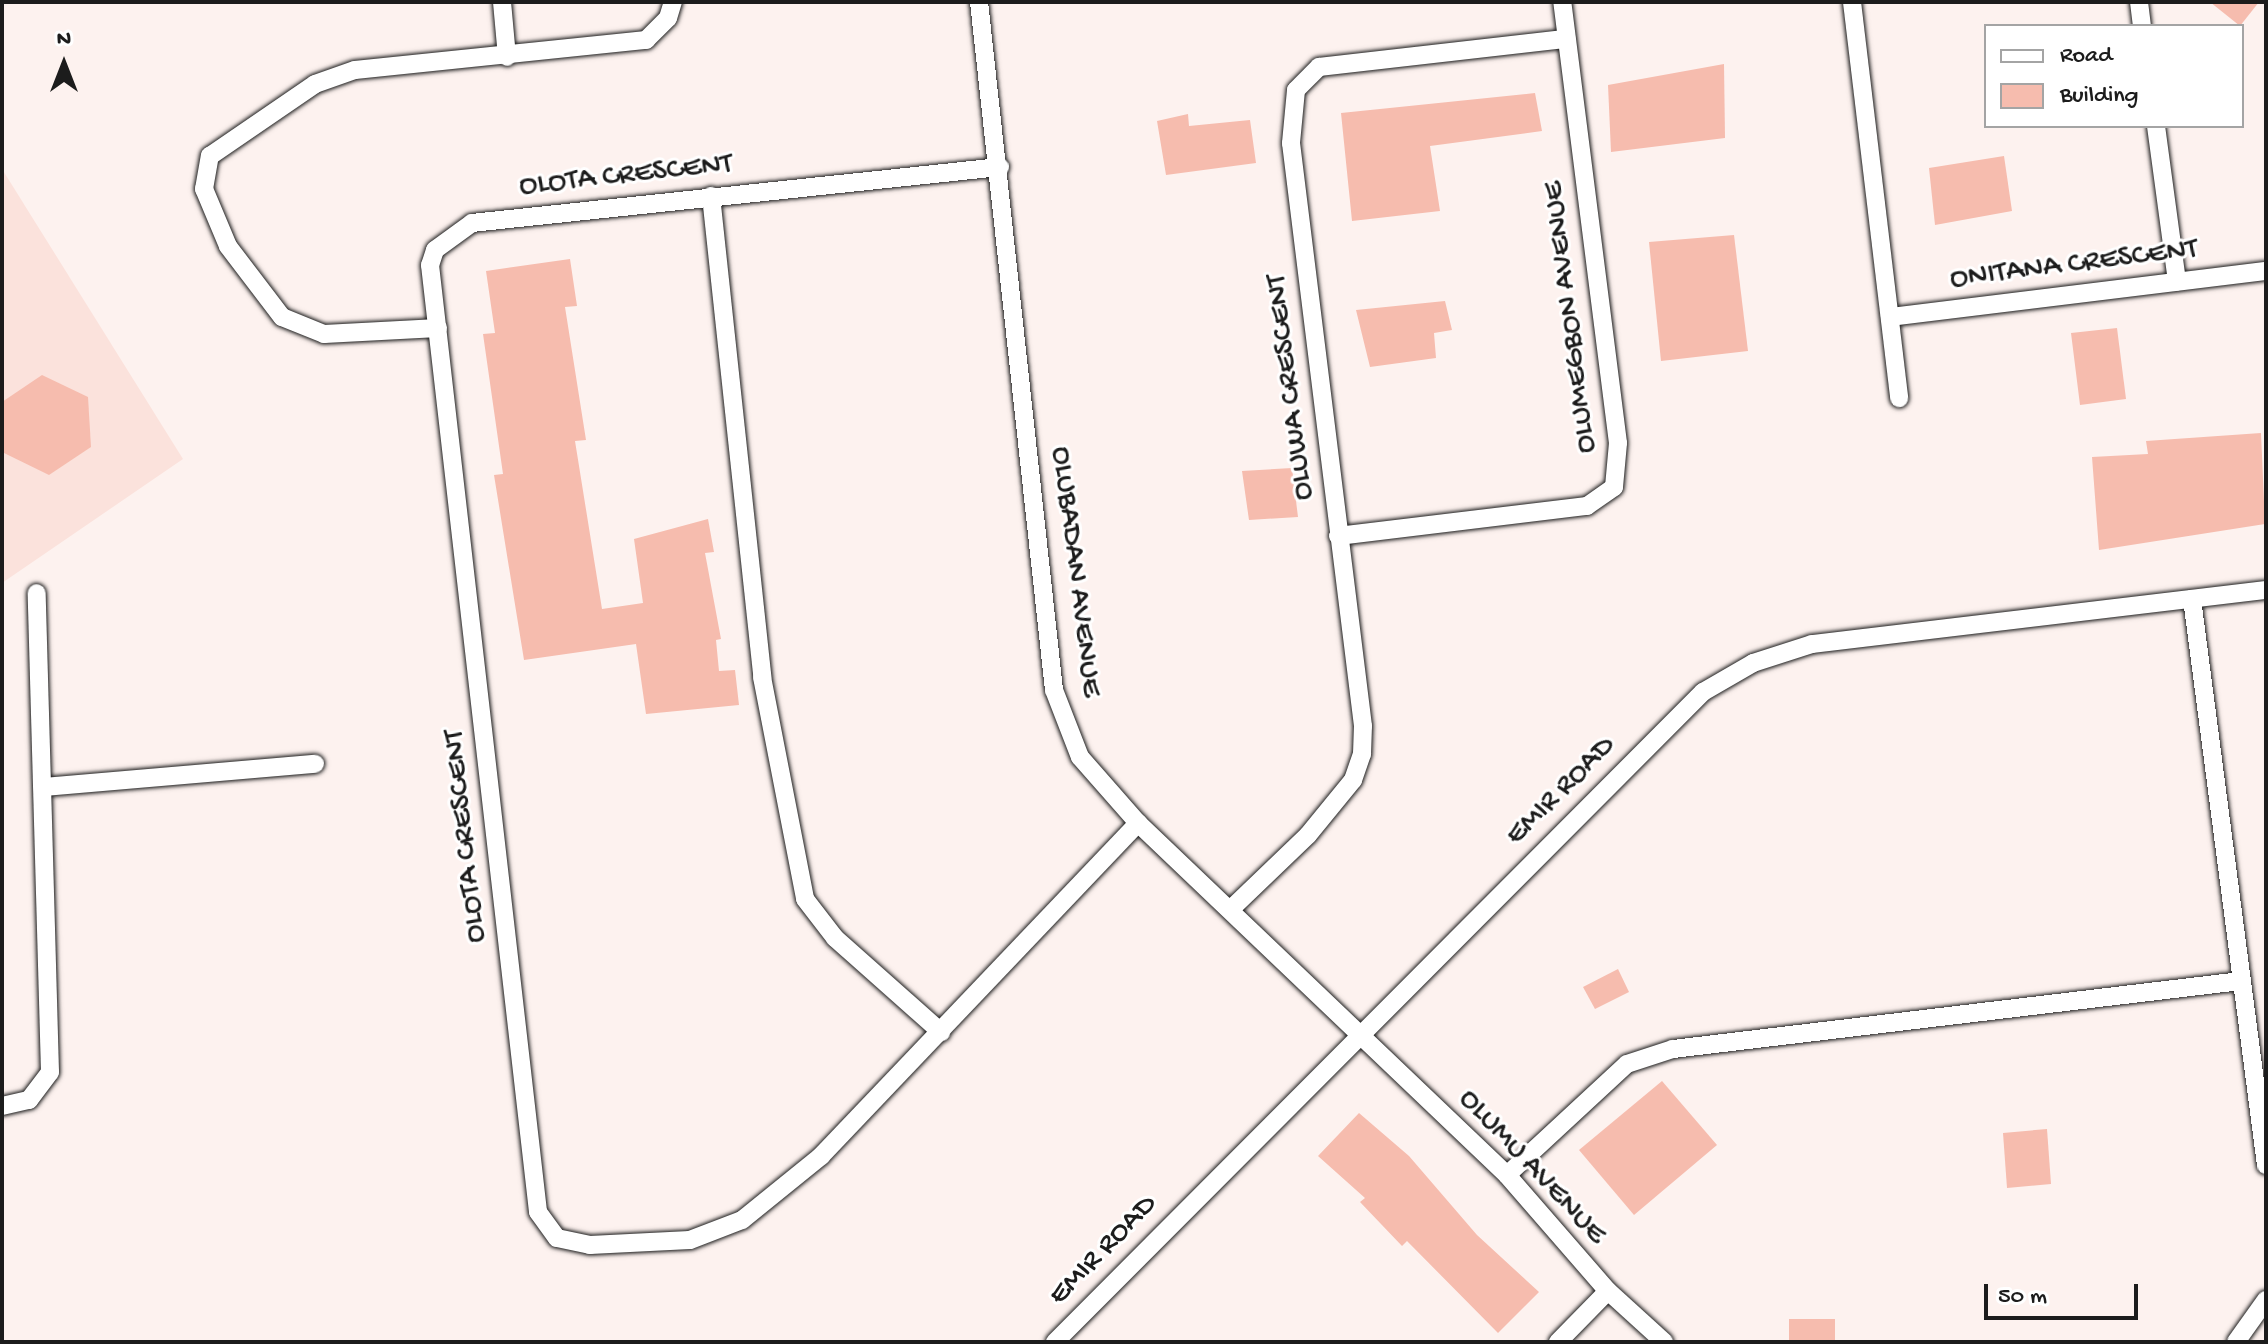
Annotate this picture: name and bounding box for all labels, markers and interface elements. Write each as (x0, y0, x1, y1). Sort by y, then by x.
north arrow (24, 24, 104, 104)
legend (1984, 24, 2244, 128)
text: N (57, 27, 71, 53)
text: Road (2060, 42, 2112, 71)
text: Building (2060, 82, 2138, 111)
street label: OLOTA CRESCENT (518, 148, 734, 206)
street label: OLUMEGBON AVENUE (1537, 179, 1607, 455)
street label: ONITANA CRESCENT (1948, 233, 2200, 299)
street label: OLUWA CRESCENT (1260, 272, 1324, 502)
street label: OLUBADAN AVENUE (1041, 445, 1107, 699)
street label: OLOTA CRESCENT (438, 728, 496, 944)
street label: EMIR ROAD (1500, 730, 1624, 854)
street label: OLUMU AVENUE (1450, 1082, 1612, 1254)
street label: EMIR ROAD (1042, 1188, 1166, 1314)
scale bar (1988, 1268, 2142, 1318)
text: 50 m (1998, 1283, 2047, 1312)

